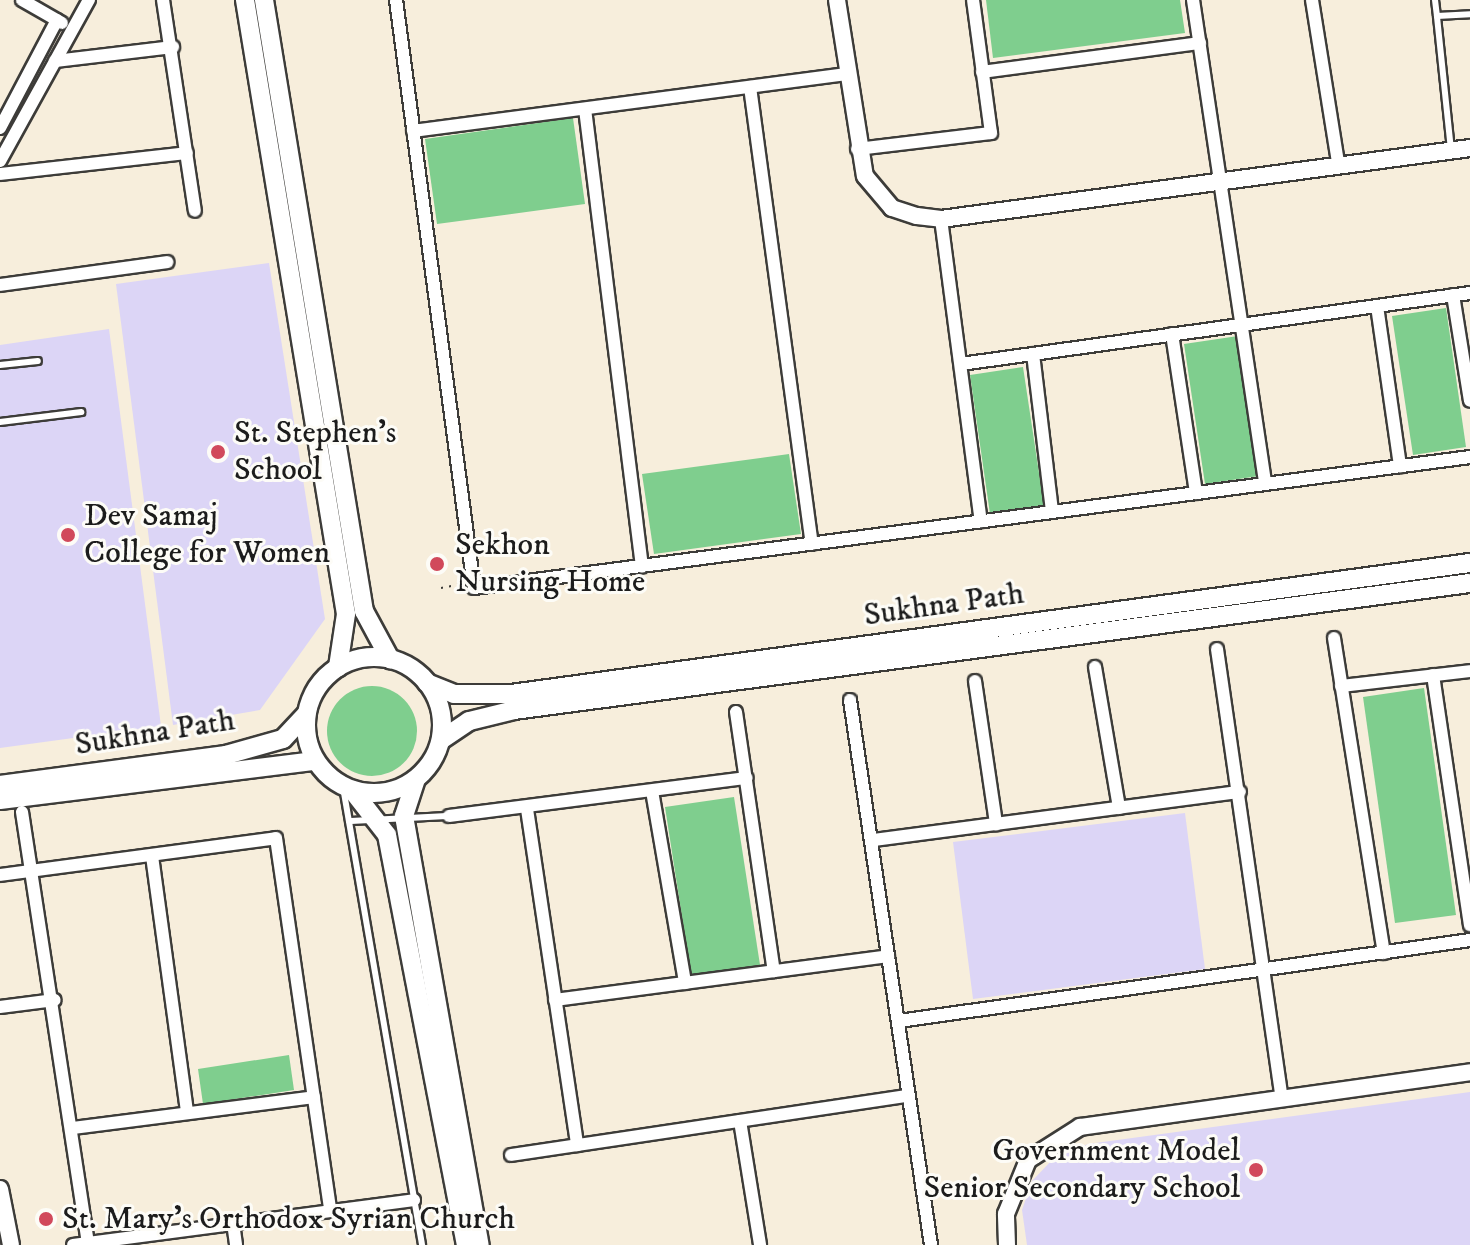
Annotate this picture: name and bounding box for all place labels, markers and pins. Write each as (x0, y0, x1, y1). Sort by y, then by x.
place label: St. Stephen's School (234, 415, 396, 490)
marker: St. Stephen's School (209, 443, 227, 461)
place label: Dev Samaj College for Women (84, 498, 330, 573)
marker: Dev Samaj College for Women (59, 526, 77, 544)
place label: Sekhon Nursing Home (455, 527, 645, 602)
marker: Sekhon Nursing Home (426, 553, 448, 575)
place label: Government Model Senior Secondary School (923, 1133, 1240, 1208)
marker: Government Model Senior Secondary School (1247, 1161, 1265, 1179)
place label: St. Mary's Orthodox Syrian Church (62, 1200, 515, 1238)
marker: St. Mary's Orthodox Syrian Church (37, 1210, 55, 1228)

